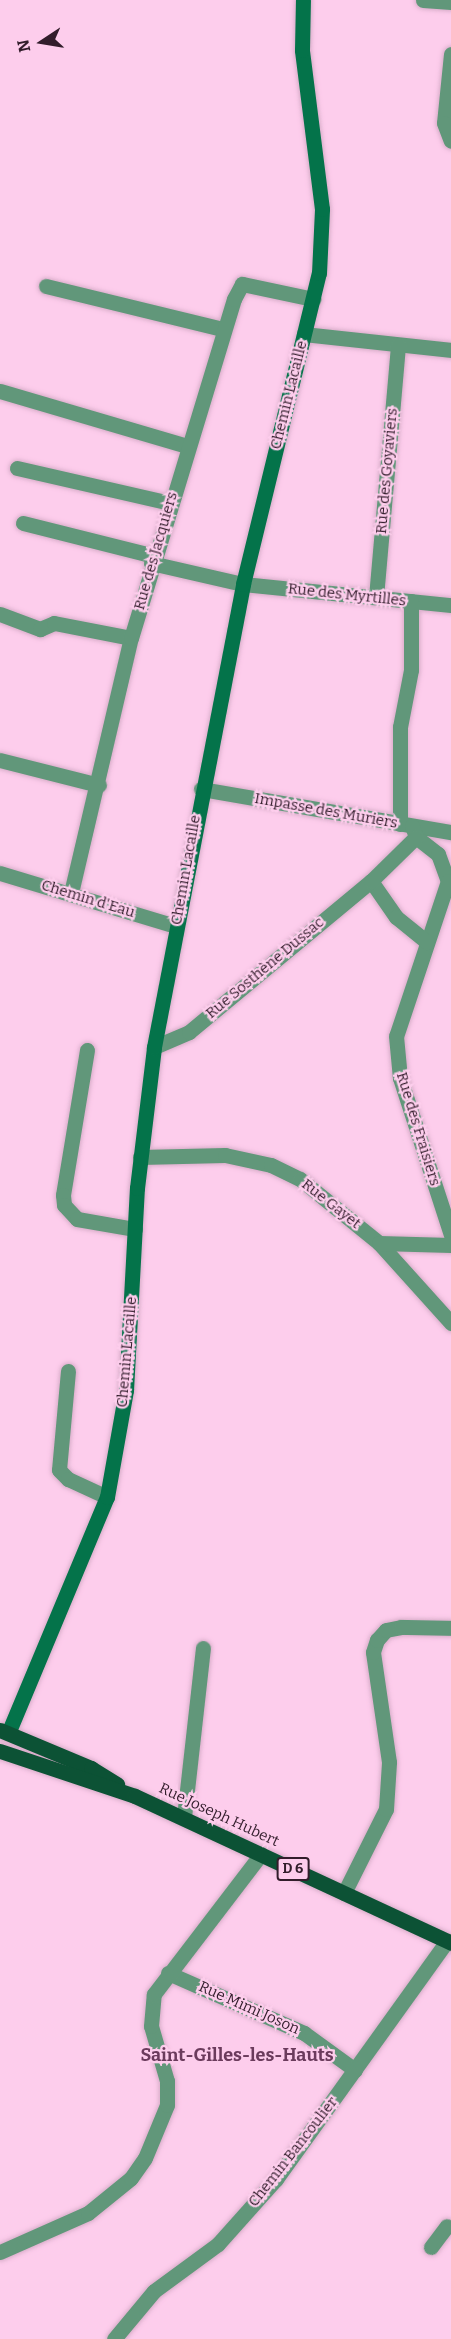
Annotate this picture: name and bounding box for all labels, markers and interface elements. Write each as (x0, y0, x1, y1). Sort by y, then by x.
north arrow (12, 12, 72, 72)
text: N (13, 38, 34, 54)
street label: Chemin Lacaille (267, 339, 311, 451)
street label: Rue des Goyaviers (373, 407, 401, 535)
street label: Rue des Jacquiers (131, 490, 181, 612)
street label: Rue des Myrtilles (287, 580, 407, 610)
street label: Impasse des Muriers (253, 790, 399, 832)
street label: Chemin Lacaille (167, 814, 205, 926)
street label: Chemin d'Eau (39, 876, 137, 922)
street label: Rue Sosthène Dussac (202, 913, 328, 1023)
street label: Rue des Fraisiers (392, 1070, 444, 1188)
street label: Rue Gayet (298, 1175, 364, 1233)
street label: Chemin Lacaille (113, 1296, 141, 1408)
street label: Rue Joseph Hubert (156, 1779, 282, 1851)
road number: D 6 (276, 1858, 310, 1880)
street label: Rue Mimi Joson (196, 1978, 302, 2038)
district label: Saint-Gilles-les-Hauts (140, 2044, 334, 2066)
street label: Chemin Bancoulier (245, 2094, 341, 2210)

